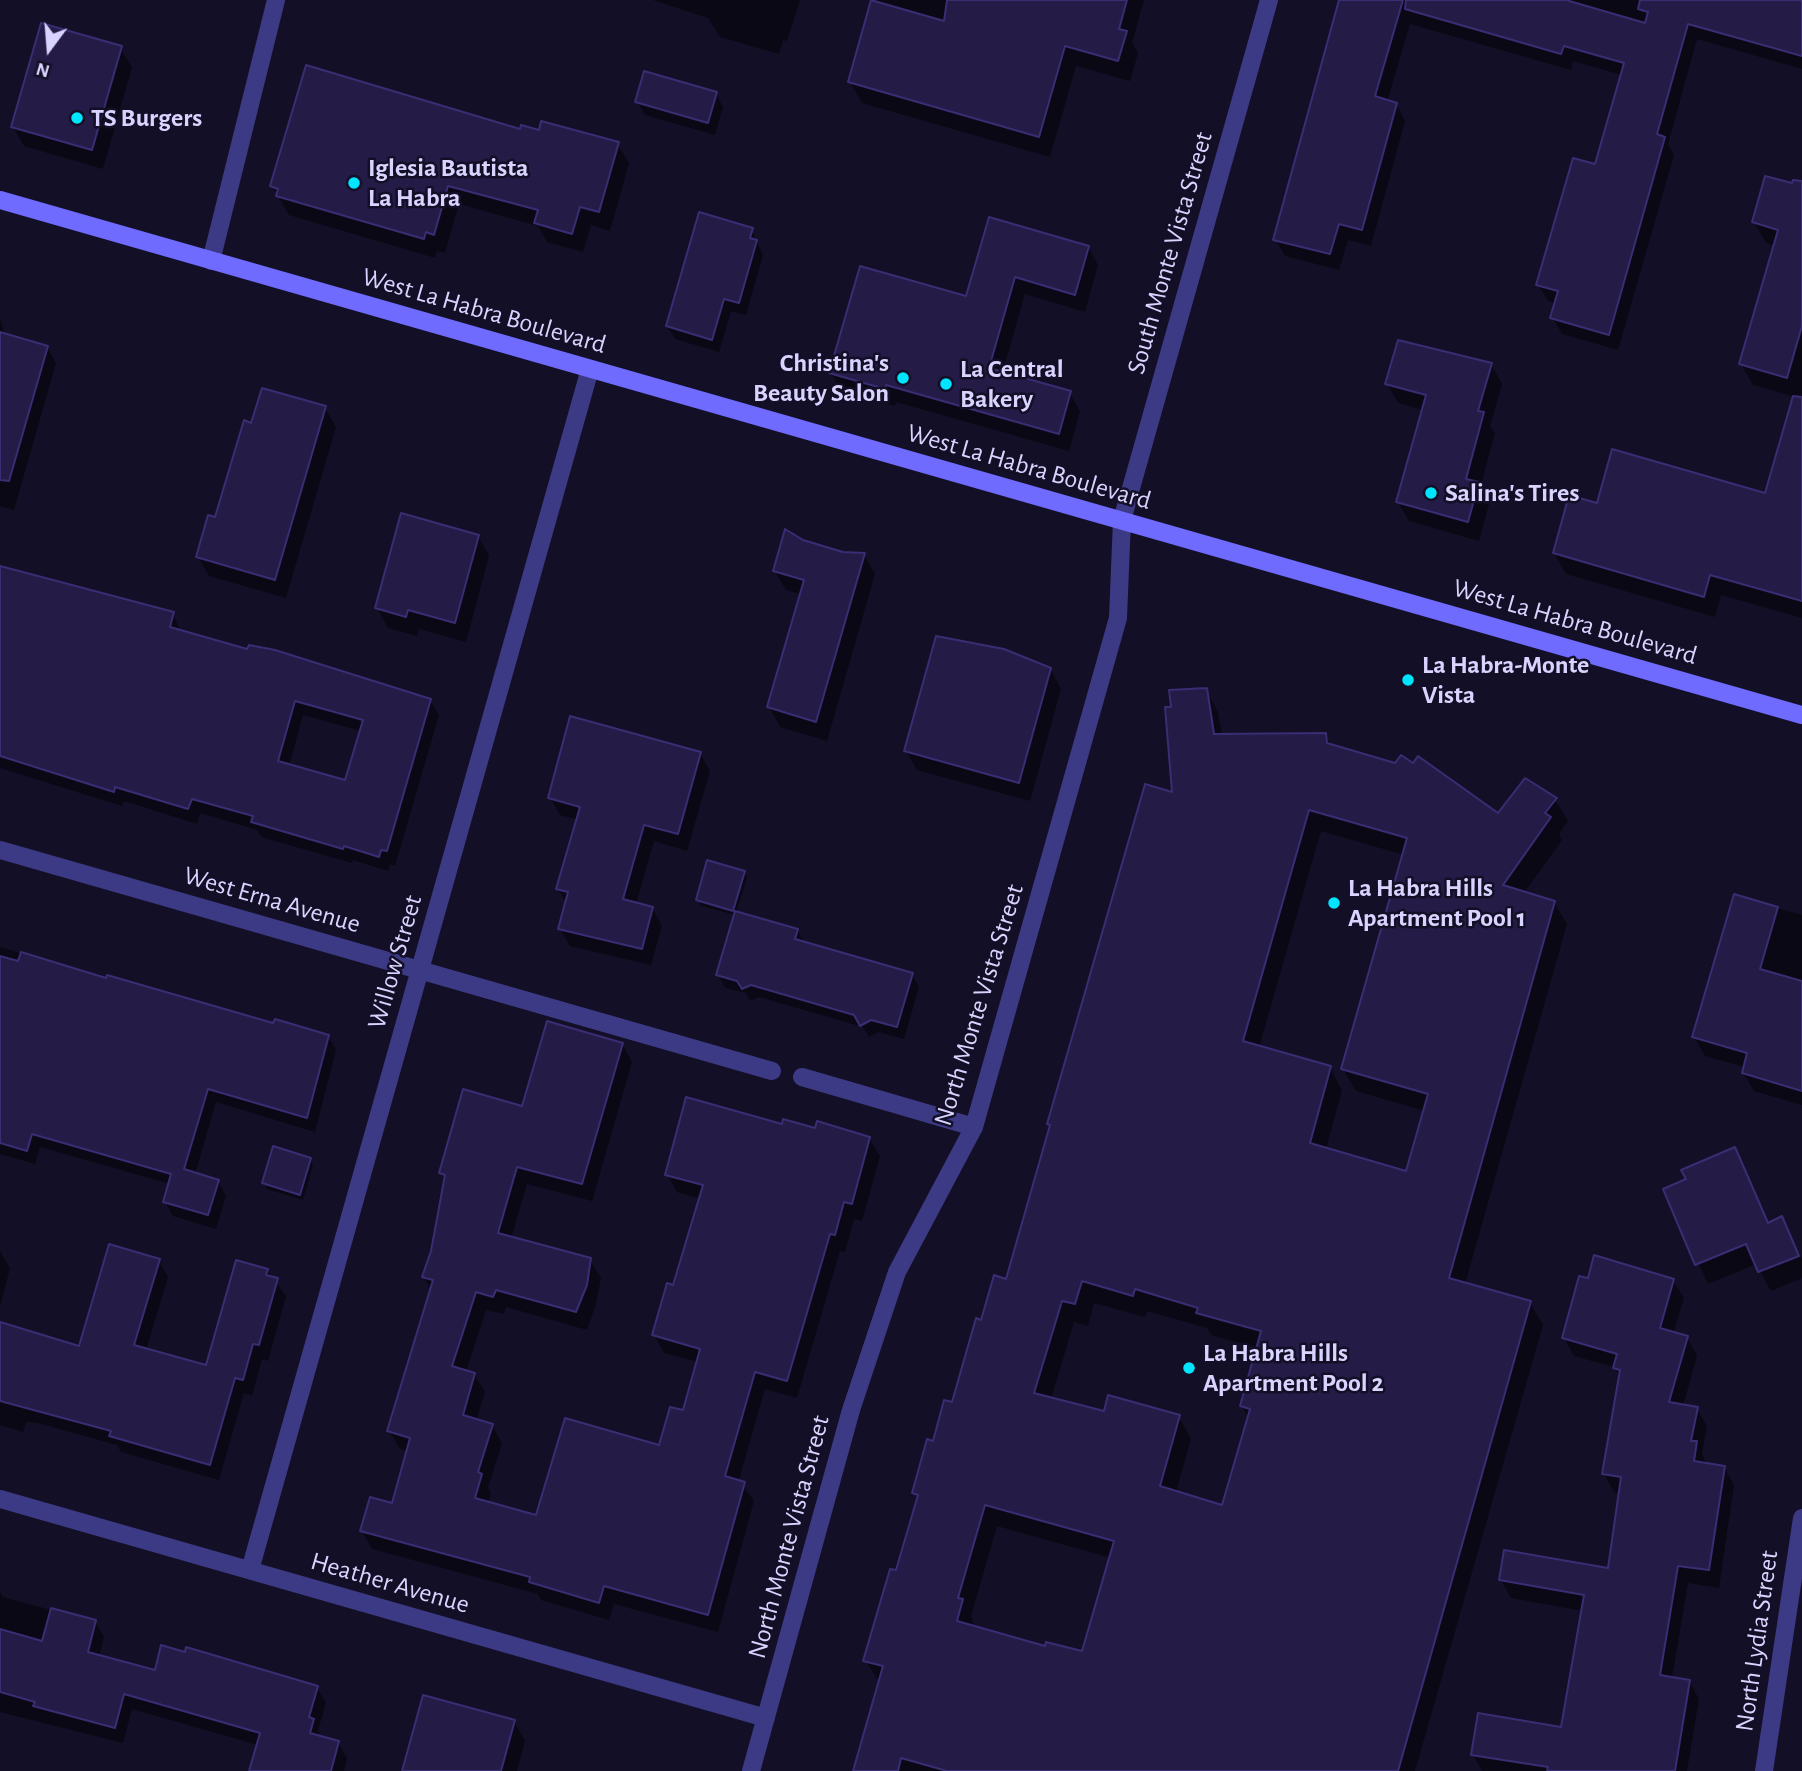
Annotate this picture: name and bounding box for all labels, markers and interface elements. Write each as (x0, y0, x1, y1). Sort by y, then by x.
north arrow (14, 14, 84, 84)
text: N (34, 59, 52, 81)
place label: TS Burgers (91, 102, 202, 134)
marker: TS Burgers (69, 110, 85, 126)
street label: South Monte Vista Street (1120, 128, 1220, 378)
place label: Iglesia Bautista La Habra (368, 152, 528, 214)
marker: Iglesia Bautista La Habra (346, 175, 362, 191)
street label: West La Habra Boulevard (358, 261, 610, 361)
place label: Christina's Beauty Salon (753, 347, 889, 408)
place label: La Central Bakery (960, 353, 1064, 414)
marker: Christina's Beauty Salon (895, 370, 911, 386)
marker: La Central Bakery (938, 376, 954, 392)
street label: West La Habra Boulevard (903, 417, 1155, 517)
place label: Salina's Tires (1445, 477, 1579, 509)
marker: Salina's Tires (1423, 485, 1439, 501)
street label: West La Habra Boulevard (1449, 572, 1701, 672)
place label: La Habra-Monte Vista (1422, 649, 1589, 710)
marker: La Habra-Monte Vista (1400, 672, 1416, 688)
street label: West Erna Avenue (180, 860, 364, 940)
place label: La Habra Hills Apartment Pool 1 (1348, 872, 1526, 934)
street label: North Monte Vista Street (927, 881, 1031, 1129)
street label: Willow Street (361, 891, 429, 1033)
marker: La Habra Hills Apartment Pool 1 (1326, 895, 1342, 911)
place label: La Habra Hills Apartment Pool 2 (1203, 1337, 1384, 1398)
marker: La Habra Hills Apartment Pool 2 (1181, 1360, 1197, 1376)
street label: North Monte Vista Street (741, 1412, 837, 1662)
street label: Heather Avenue (307, 1545, 473, 1621)
street label: North Lydia Street (1729, 1548, 1785, 1734)

